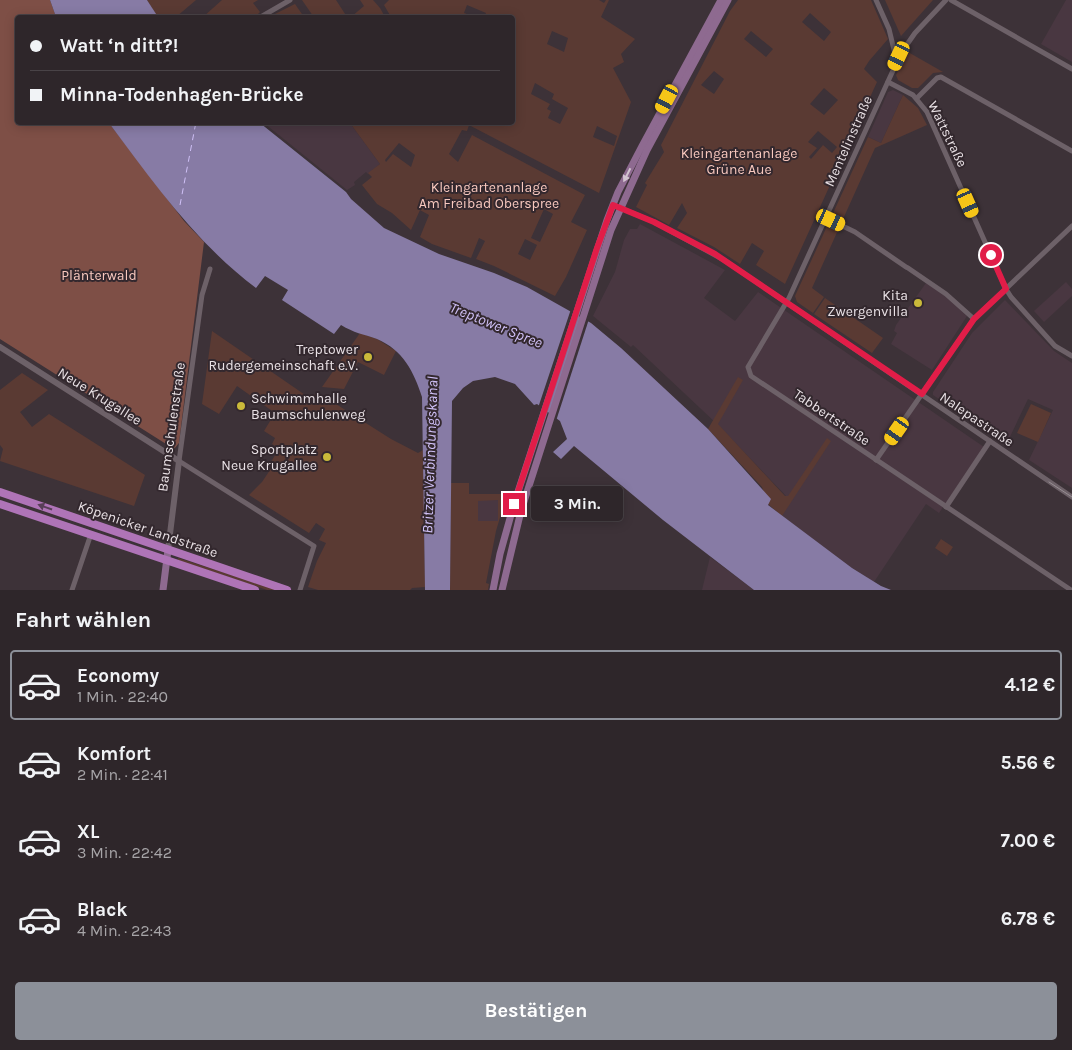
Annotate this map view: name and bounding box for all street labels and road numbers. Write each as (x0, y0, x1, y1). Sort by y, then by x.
street label: Mentelinstraße (821, 93, 876, 189)
street label: Wattstraße (924, 98, 971, 170)
street label: Baumschulenstraße (154, 361, 189, 493)
street label: Neue Krugallee (55, 364, 145, 429)
street label: Tabbertstraße (790, 386, 873, 449)
street label: Nalepastraße (937, 388, 1017, 450)
street label: Köpenicker Landstraße (76, 498, 220, 561)

